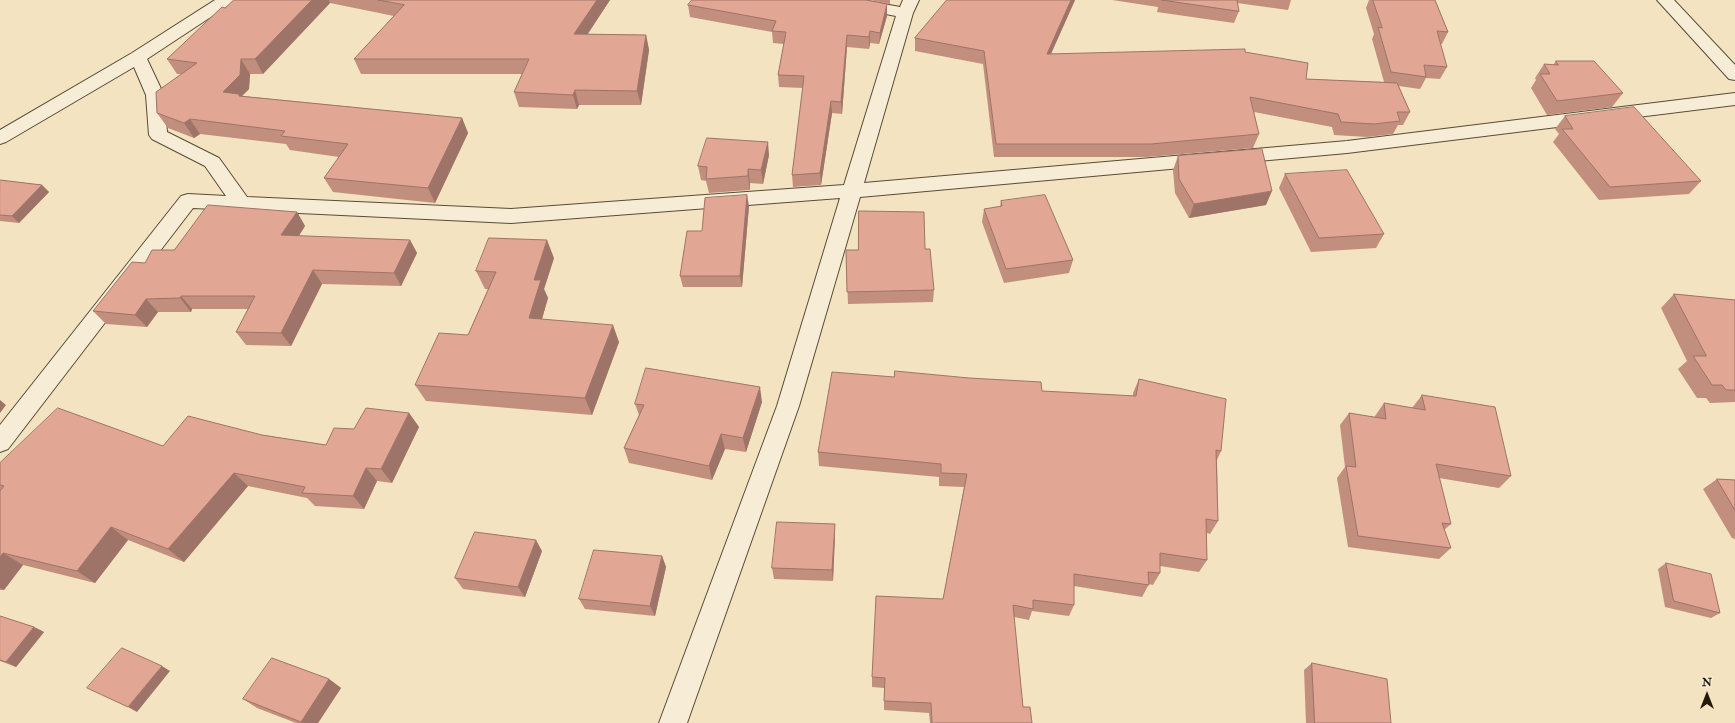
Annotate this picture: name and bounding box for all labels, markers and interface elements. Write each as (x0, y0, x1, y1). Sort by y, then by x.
north arrow (1687, 675, 1727, 715)
text: N (1702, 676, 1712, 689)

